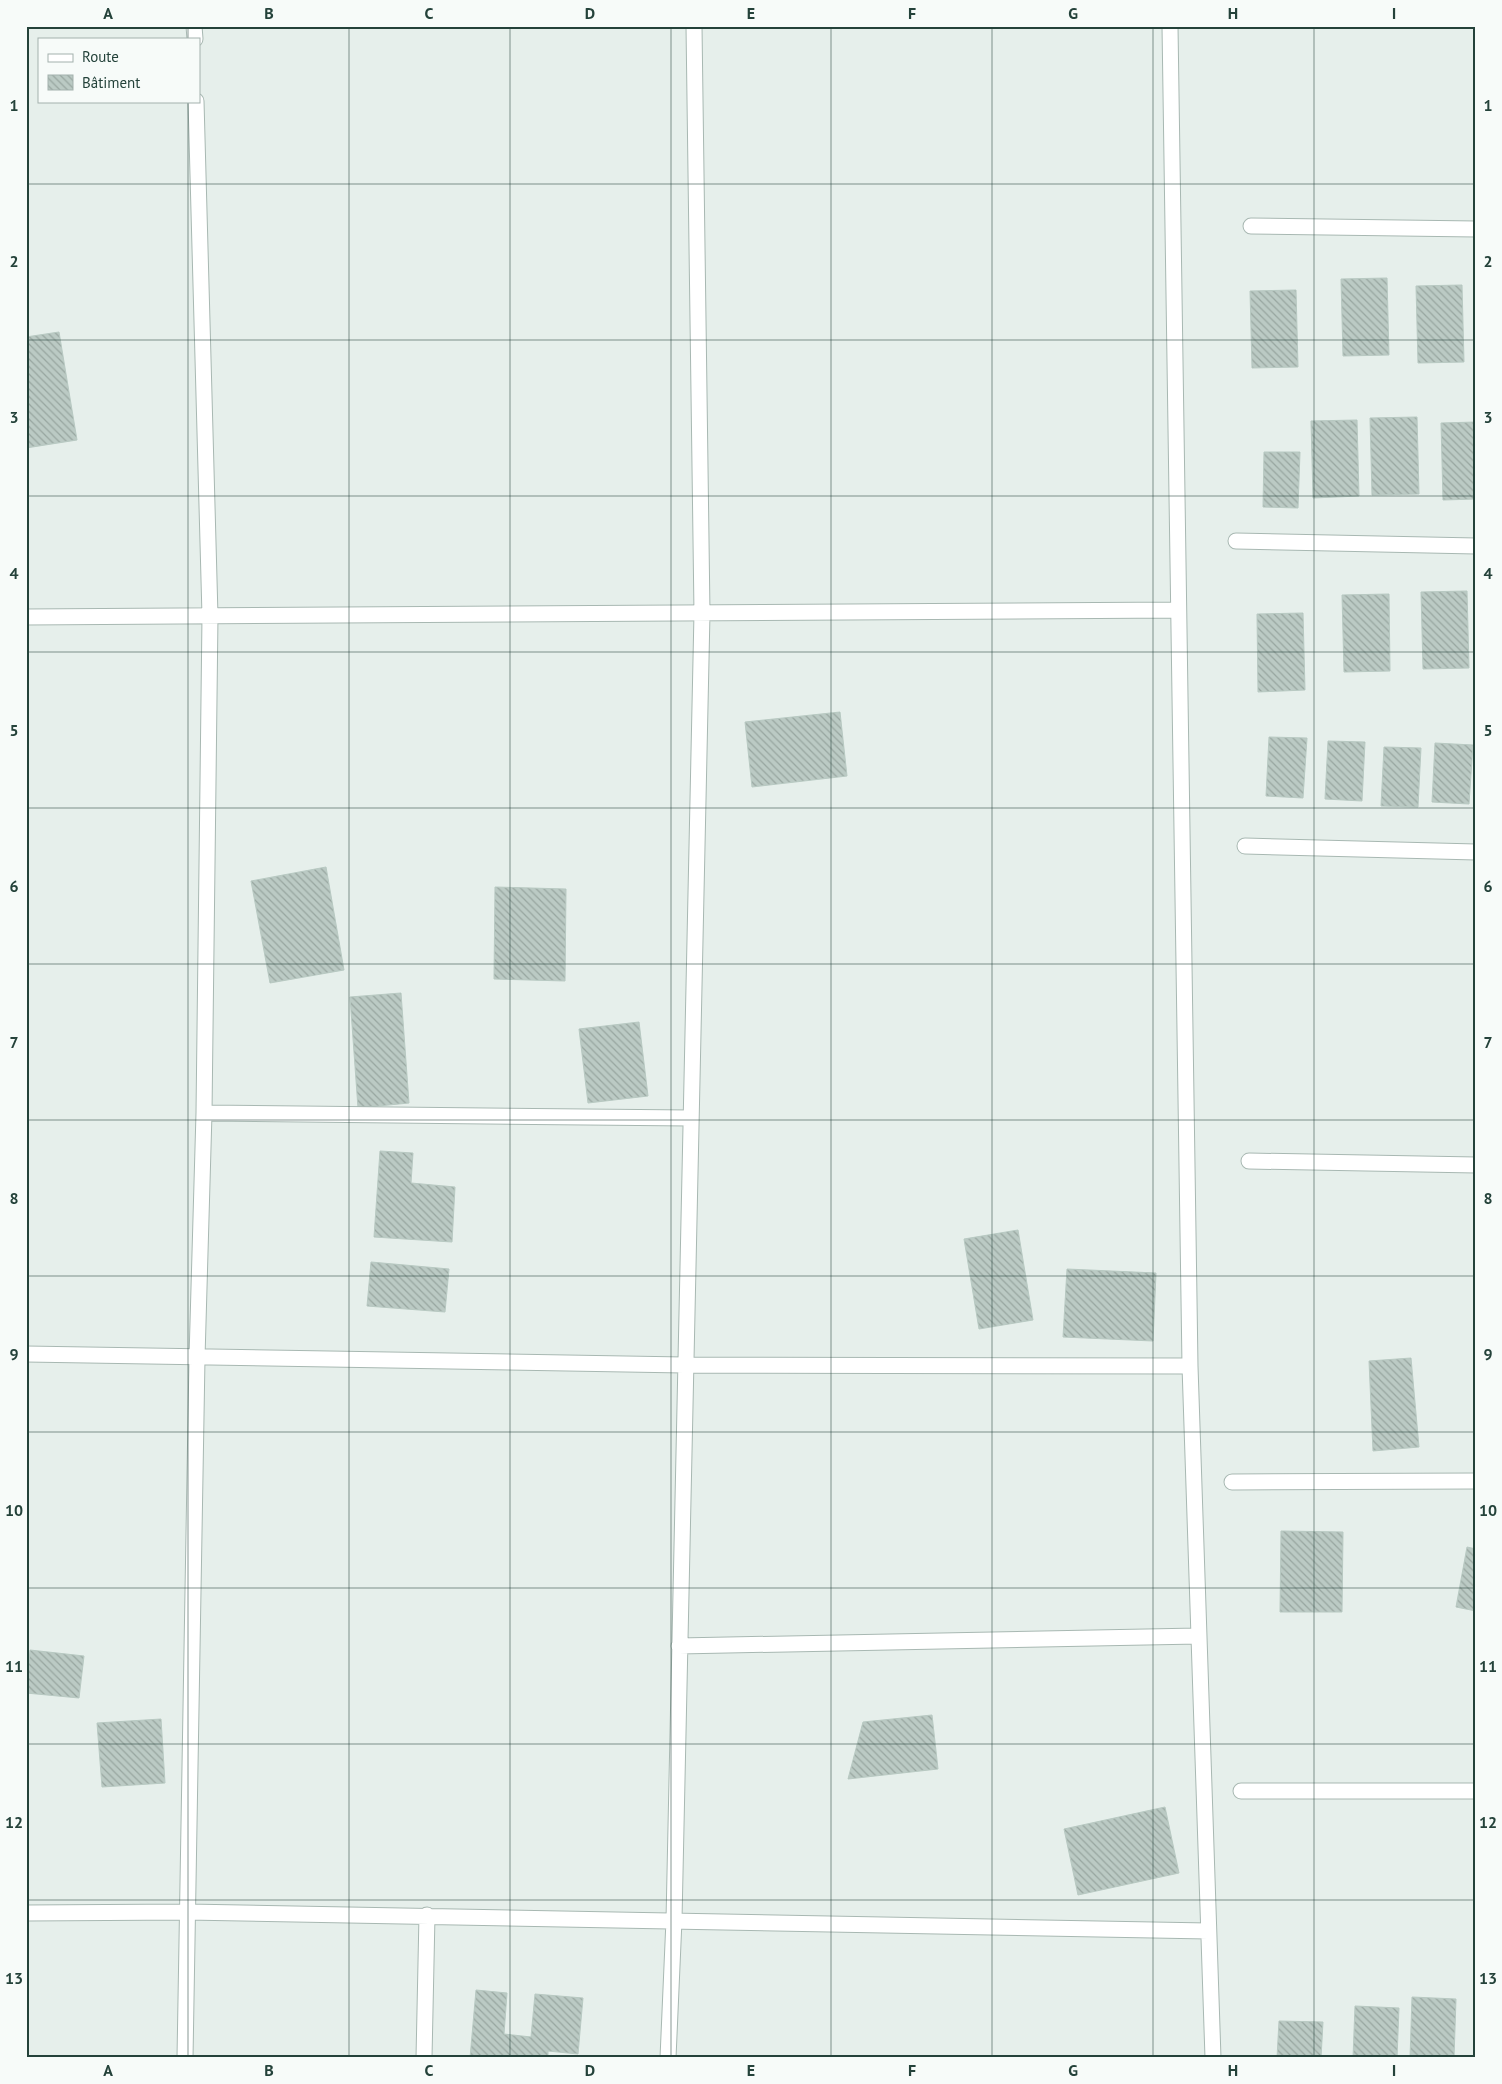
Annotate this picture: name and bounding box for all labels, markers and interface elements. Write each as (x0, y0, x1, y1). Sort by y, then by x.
text: A (103, 3, 113, 23)
text: B (264, 3, 274, 23)
text: C (425, 3, 434, 23)
text: D (585, 3, 595, 23)
text: E (747, 3, 755, 23)
text: F (908, 3, 916, 23)
text: G (1068, 3, 1078, 23)
text: H (1228, 3, 1238, 23)
text: I (1392, 3, 1396, 23)
legend (38, 38, 200, 102)
text: Route (82, 47, 119, 66)
text: Bâtiment (82, 73, 140, 92)
text: 1 (9, 95, 19, 115)
text: 1 (1483, 95, 1493, 115)
text: 2 (9, 251, 19, 271)
text: 2 (1483, 251, 1493, 271)
text: 3 (9, 407, 19, 427)
text: 3 (1483, 407, 1493, 427)
text: 4 (9, 563, 19, 583)
text: 4 (1483, 563, 1493, 583)
text: 5 (9, 720, 19, 740)
text: 5 (1483, 720, 1493, 740)
text: 6 (9, 876, 19, 896)
text: 6 (1483, 876, 1493, 896)
text: 7 (9, 1032, 19, 1052)
text: 7 (1483, 1032, 1493, 1052)
text: 8 (9, 1188, 19, 1208)
text: 8 (1483, 1188, 1493, 1208)
text: 9 (9, 1344, 19, 1364)
text: 9 (1483, 1344, 1493, 1364)
text: 10 (5, 1500, 23, 1520)
text: 10 (1479, 1500, 1497, 1520)
text: 11 (5, 1656, 23, 1676)
text: 11 (1479, 1656, 1497, 1676)
text: 12 (5, 1812, 23, 1832)
text: 12 (1479, 1812, 1497, 1832)
text: 13 (5, 1968, 23, 1988)
text: 13 (1479, 1968, 1497, 1988)
text: A (103, 2060, 113, 2080)
text: B (264, 2060, 274, 2080)
text: C (425, 2060, 434, 2080)
text: D (585, 2060, 595, 2080)
text: E (747, 2060, 755, 2080)
text: F (908, 2060, 916, 2080)
text: G (1068, 2060, 1078, 2080)
text: H (1228, 2060, 1238, 2080)
text: I (1392, 2060, 1396, 2080)

